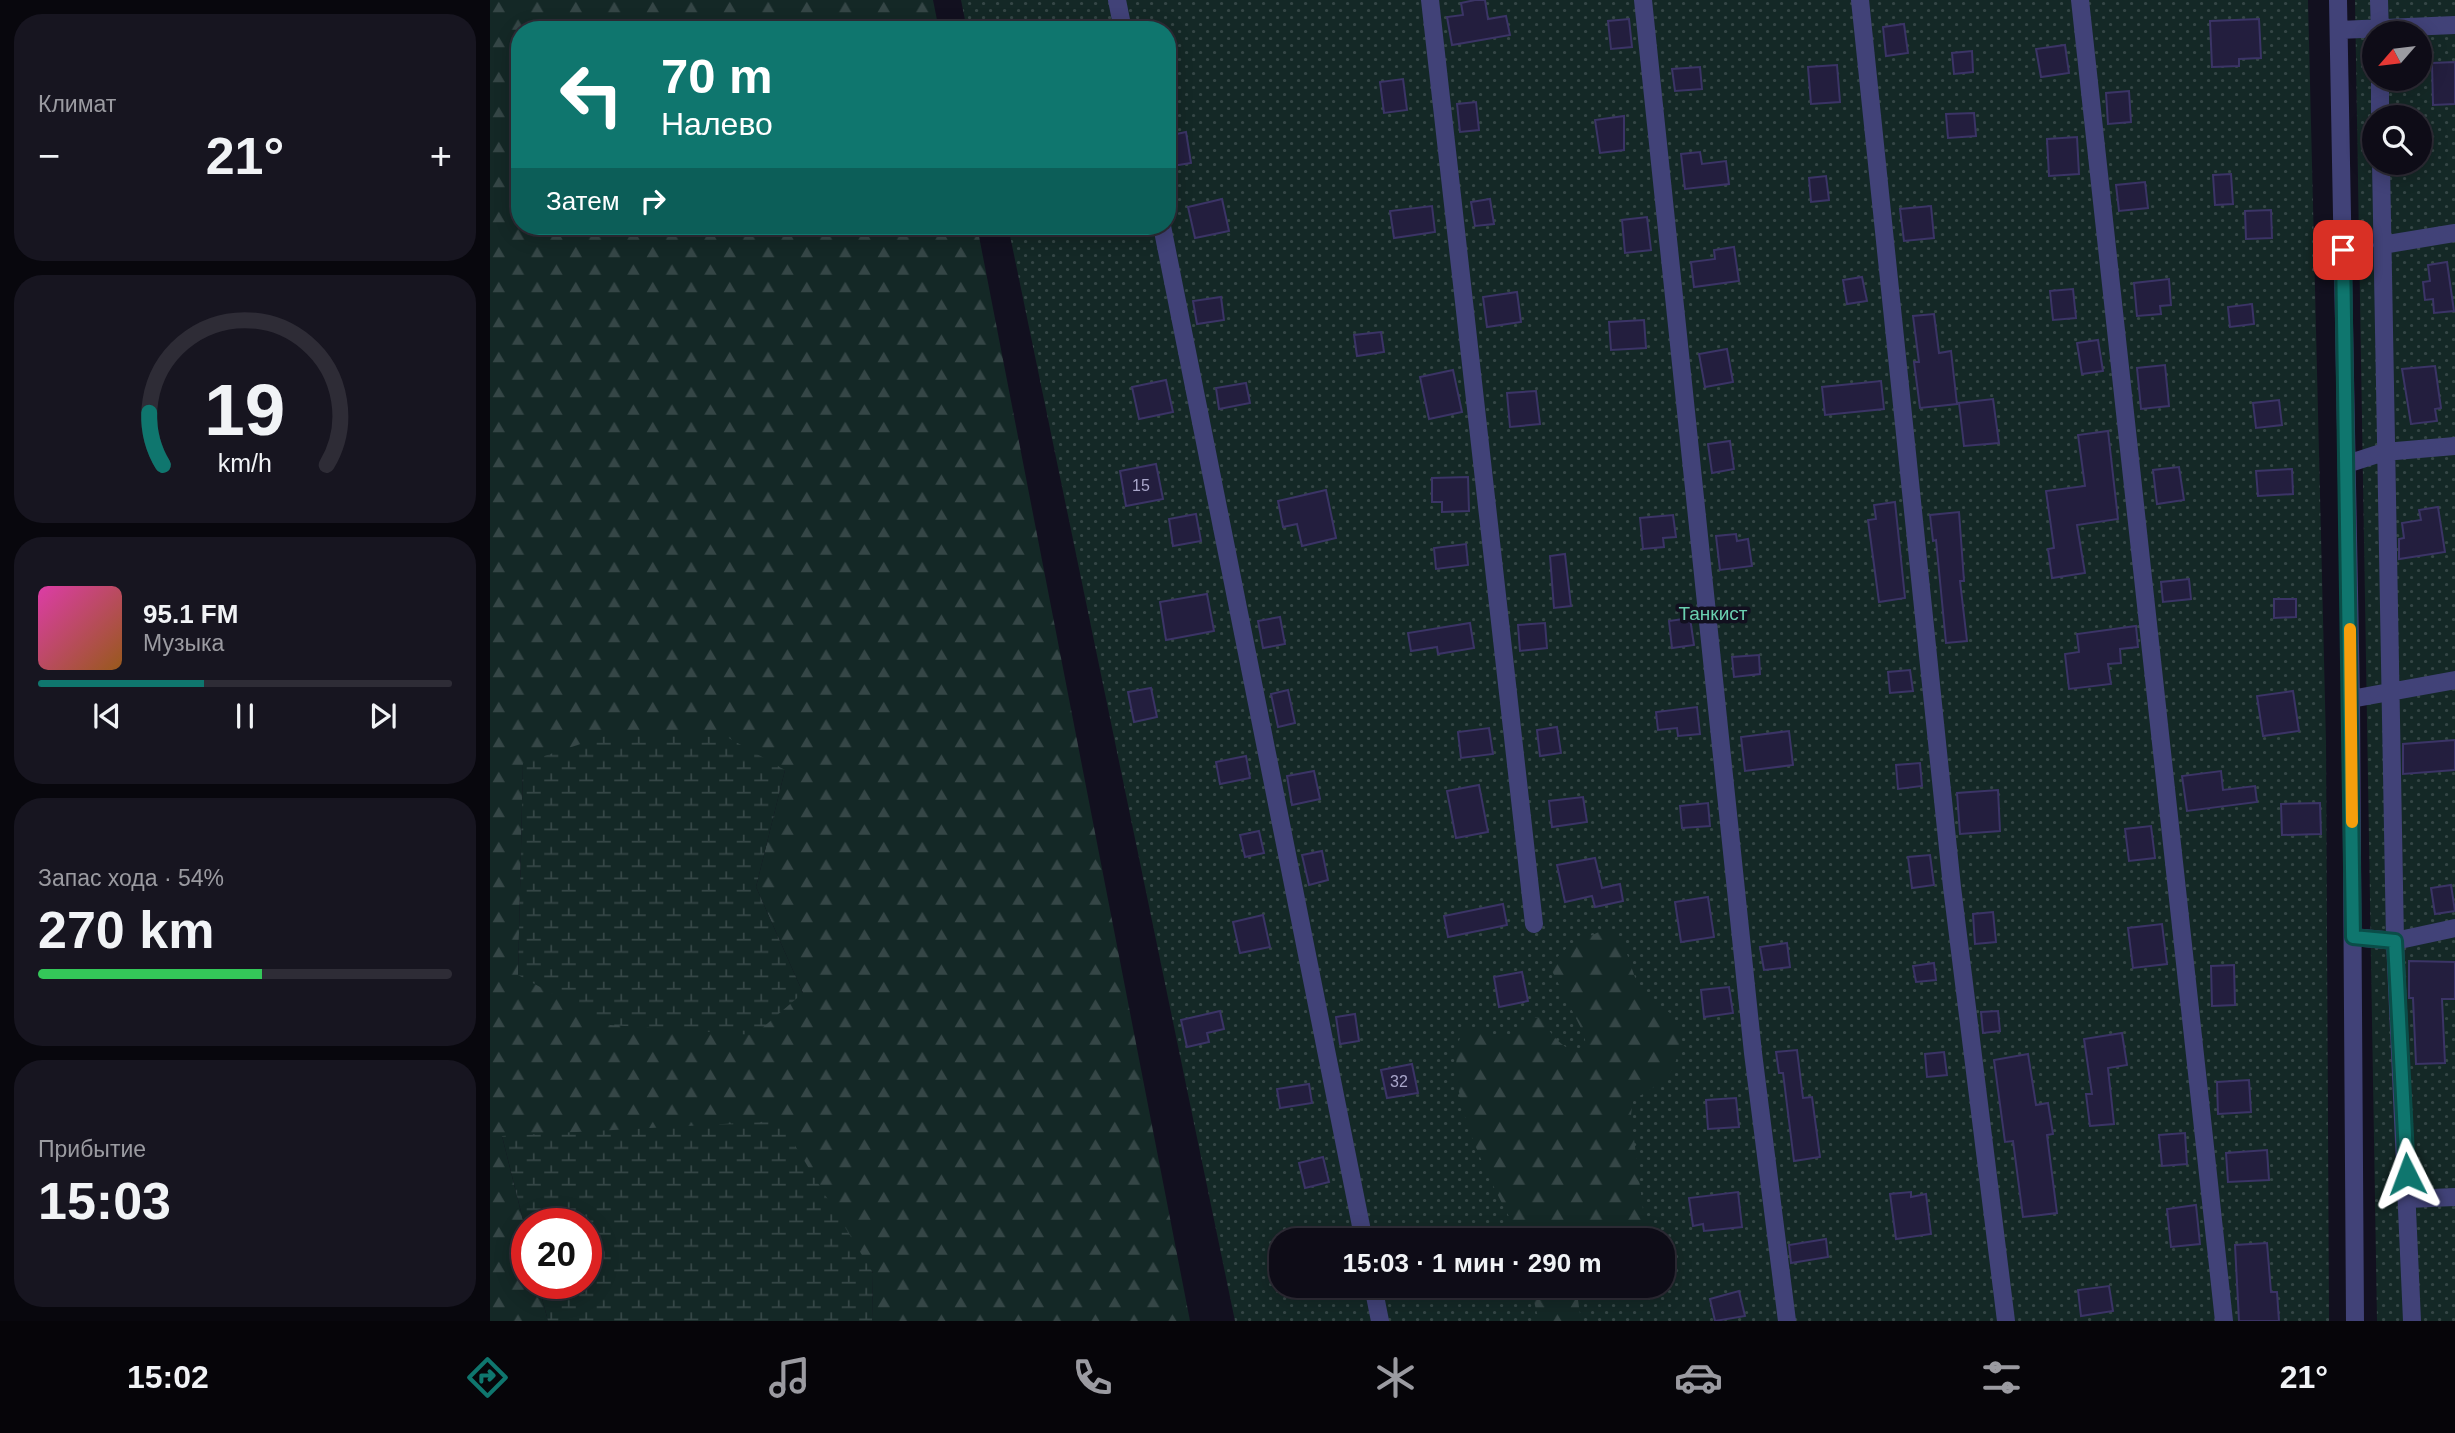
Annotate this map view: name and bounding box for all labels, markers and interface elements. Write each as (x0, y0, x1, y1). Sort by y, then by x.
north arrow (2362, 21, 2432, 91)
map controls (2362, 21, 2432, 175)
icon: left (546, 49, 637, 140)
text: 70 m (661, 49, 773, 103)
text: Климат (38, 91, 116, 117)
button: search (2362, 105, 2432, 175)
text: Налево (661, 106, 773, 142)
text: 21° (206, 127, 284, 185)
text: − (38, 135, 60, 177)
text: + (430, 135, 452, 177)
icon: right (634, 182, 672, 220)
text: Затем (546, 186, 620, 216)
pin (2313, 220, 2373, 280)
icon: arrive (2324, 231, 2362, 269)
text: 19 (205, 370, 285, 451)
text: km/h (218, 449, 272, 477)
house number: 15 (1132, 477, 1150, 494)
text: 95.1 FM (143, 599, 238, 629)
park label: Танкист (1679, 603, 1748, 624)
text: Музыка (143, 630, 224, 656)
icon: previous (88, 697, 126, 735)
icon: pause (226, 697, 264, 735)
icon: next (364, 697, 402, 735)
text: Запас хода · 54% (38, 865, 224, 891)
text: 270 km (38, 901, 214, 959)
house number: 32 (1390, 1073, 1408, 1090)
text: Прибытие (38, 1136, 146, 1162)
position arrow (2370, 1137, 2444, 1211)
text: 15:03 (38, 1172, 171, 1230)
speed limit sign: 20 (511, 1208, 602, 1299)
text: 15:03 · 1 мин · 290 m (1342, 1248, 1602, 1278)
icon: directions (463, 1353, 512, 1402)
icon: music (765, 1353, 814, 1402)
icon: phone (1068, 1353, 1117, 1402)
icon: climate (1371, 1353, 1420, 1402)
icon: car (1674, 1353, 1723, 1402)
icon: filters (1977, 1353, 2026, 1402)
text: 15:02 (127, 1359, 209, 1395)
text: 21° (2280, 1359, 2328, 1395)

